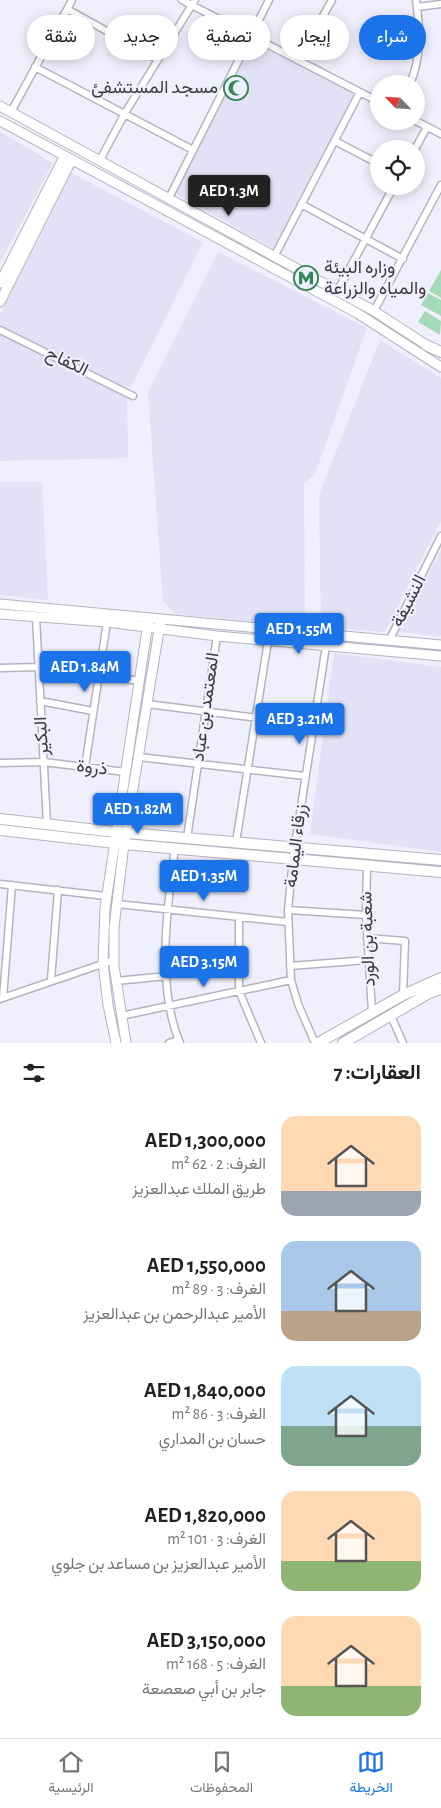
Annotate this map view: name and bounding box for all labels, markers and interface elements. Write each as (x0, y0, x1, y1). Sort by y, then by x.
chip: شقة (27, 15, 95, 60)
chip: جديد (105, 15, 178, 60)
chip: تصفية (188, 15, 270, 60)
chip: إيجار (280, 15, 349, 60)
chip: شراء (359, 15, 426, 60)
mosque icon: مسجد المستشفئ (223, 75, 249, 101)
north arrow (370, 75, 425, 130)
map controls (370, 75, 425, 195)
place label: مسجد المستشفئ (91, 79, 218, 98)
button: locate (370, 140, 425, 195)
pin: AED 1.3M (177, 174, 281, 217)
text: AED 1.3M (199, 183, 259, 199)
place label: وزاره البيئة والمياه والزراعة (324, 259, 426, 299)
metro station icon: وزاره البيئة والمياه والزراعة (293, 265, 319, 291)
street label: الكفاح (42, 344, 91, 382)
street label: النشيفة (388, 572, 430, 630)
pin: AED 1.55M (242, 612, 356, 655)
text: AED 1.55M (266, 621, 332, 637)
pin: AED 1.84M (28, 650, 142, 693)
street label: المعتمد بن عباد (189, 652, 224, 763)
text: AED 1.84M (51, 659, 119, 675)
pin: AED 3.21M (243, 702, 357, 745)
text: AED 3.21M (266, 711, 334, 727)
street label: البكير (32, 716, 53, 757)
street label: ذروة (75, 757, 108, 780)
pin: AED 1.82M (81, 792, 195, 835)
text: AED 1.82M (104, 801, 172, 817)
street label: زرقاء اليمامة (282, 803, 311, 889)
pin: AED 1.35M (147, 860, 261, 902)
text: AED 1.35M (171, 868, 237, 884)
street label: شعبة بن الورد (357, 891, 380, 987)
pin: AED 3.15M (147, 946, 261, 988)
text: AED 3.15M (171, 954, 237, 970)
icon: filters (20, 1059, 48, 1087)
text: العقارات: 7 (334, 1062, 421, 1083)
text: AED 1,300,000 (145, 1130, 266, 1151)
icon: home (321, 1136, 381, 1196)
text: الغرف: 2 · 62 m² (171, 1156, 266, 1172)
text: طريق الملك عبدالعزيز (132, 1181, 266, 1197)
text: AED 1,550,000 (147, 1255, 266, 1276)
icon: home (321, 1261, 381, 1321)
text: الغرف: 3 · 89 m² (172, 1281, 266, 1297)
text: الأمير عبدالرحمن بن عبدالعزيز (83, 1306, 266, 1322)
text: AED 1,840,000 (144, 1380, 266, 1401)
icon: home (321, 1386, 381, 1446)
text: الغرف: 3 · 86 m² (172, 1406, 266, 1422)
text: حسان بن المداري (159, 1431, 266, 1447)
text: AED 1,820,000 (145, 1505, 266, 1526)
icon: home (321, 1511, 381, 1571)
text: الغرف: 3 · 101 m² (167, 1531, 266, 1547)
text: الأمير عبدالعزيز بن مساعد بن جلوي (51, 1556, 266, 1572)
text: AED 3,150,000 (147, 1630, 266, 1651)
icon: home (321, 1636, 381, 1696)
text: الغرف: 5 · 168 m² (166, 1656, 266, 1672)
text: جابر بن أبي صعصعة (142, 1681, 266, 1697)
tab: الرئيسية (48, 1748, 94, 1800)
tab: المحفوظات (190, 1748, 253, 1800)
tab: الخريطة (349, 1748, 393, 1800)

